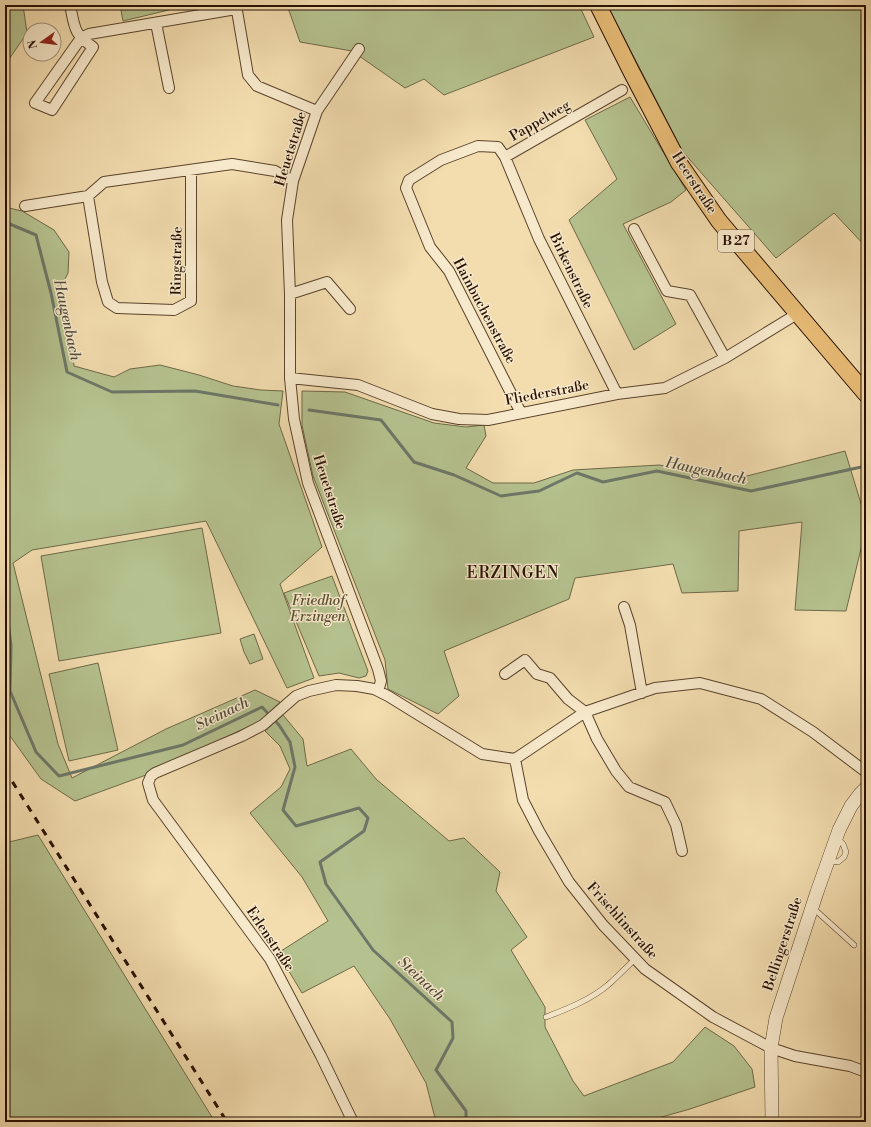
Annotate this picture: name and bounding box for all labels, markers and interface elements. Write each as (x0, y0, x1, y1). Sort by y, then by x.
north arrow (22, 22, 62, 62)
text: N (25, 38, 41, 50)
street label: Pappelweg (506, 96, 574, 146)
street label: Heuetstraße (271, 109, 311, 189)
street label: Heerstraße (667, 148, 721, 218)
street label: Ringstraße (167, 226, 187, 296)
street label: Birkenstraße (544, 229, 597, 312)
road number: B 27 (718, 230, 754, 252)
street label: Hainbuchenstraße (449, 255, 519, 367)
water label: Haugenbach (49, 277, 85, 363)
street label: Fliederstraße (503, 376, 591, 410)
street label: Heuetstraße (308, 452, 350, 532)
water label: Haugenbach (663, 453, 749, 489)
district label: ERZINGEN (467, 563, 560, 583)
park label: Friedhof Erzingen (289, 592, 348, 626)
water label: Steinach (192, 693, 252, 735)
street label: Frischlinstraße (583, 879, 661, 963)
street label: Bellingerstraße (759, 895, 807, 994)
street label: Erlenstraße (242, 903, 298, 975)
water label: Steinach (394, 953, 449, 1006)

